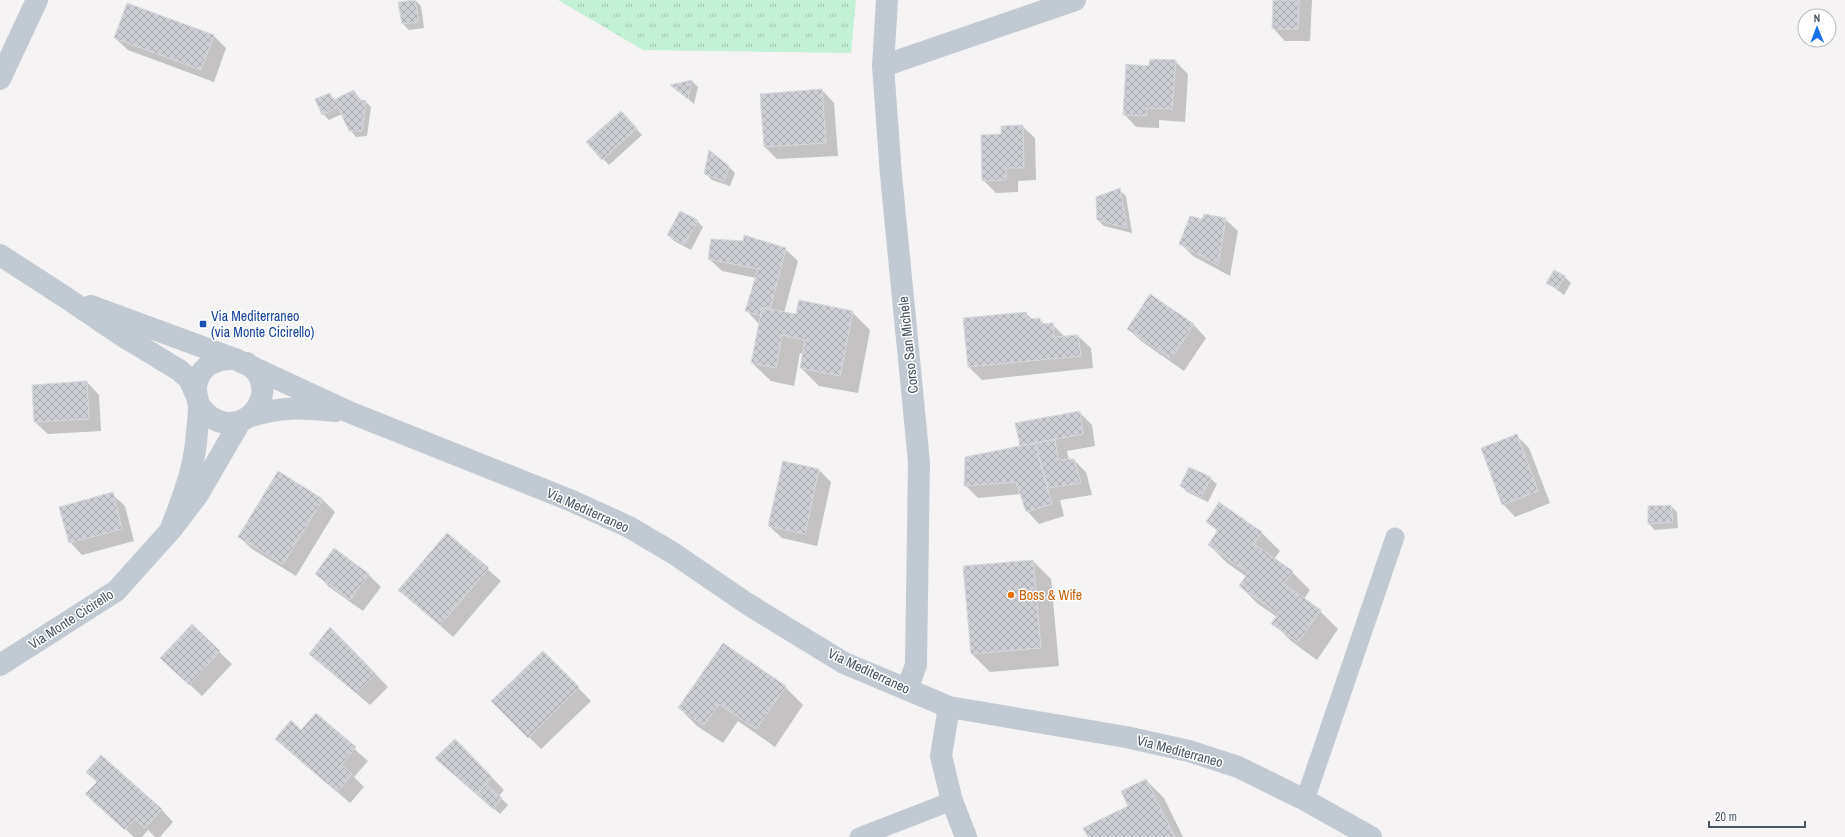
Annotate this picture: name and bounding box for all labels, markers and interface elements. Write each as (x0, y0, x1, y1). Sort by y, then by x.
north arrow (1797, 8, 1837, 48)
text: N (1813, 11, 1820, 25)
street label: Corso San Michele (894, 296, 922, 394)
place label: Via Mediterraneo (via Monte Cicirello) (211, 307, 315, 341)
marker: Via Mediterraneo (via Monte Cicirello) (198, 319, 208, 329)
street label: Via Mediterraneo (544, 484, 632, 536)
street label: Via Monte Cicirello (25, 585, 117, 653)
place label: Boss & Wife (1019, 586, 1082, 604)
marker: Boss & Wife (1006, 590, 1016, 600)
street label: Via Mediterraneo (825, 644, 913, 698)
street label: Via Mediterraneo (1135, 731, 1225, 771)
scale bar (1709, 803, 1805, 829)
text: 20 m (1715, 809, 1737, 825)

